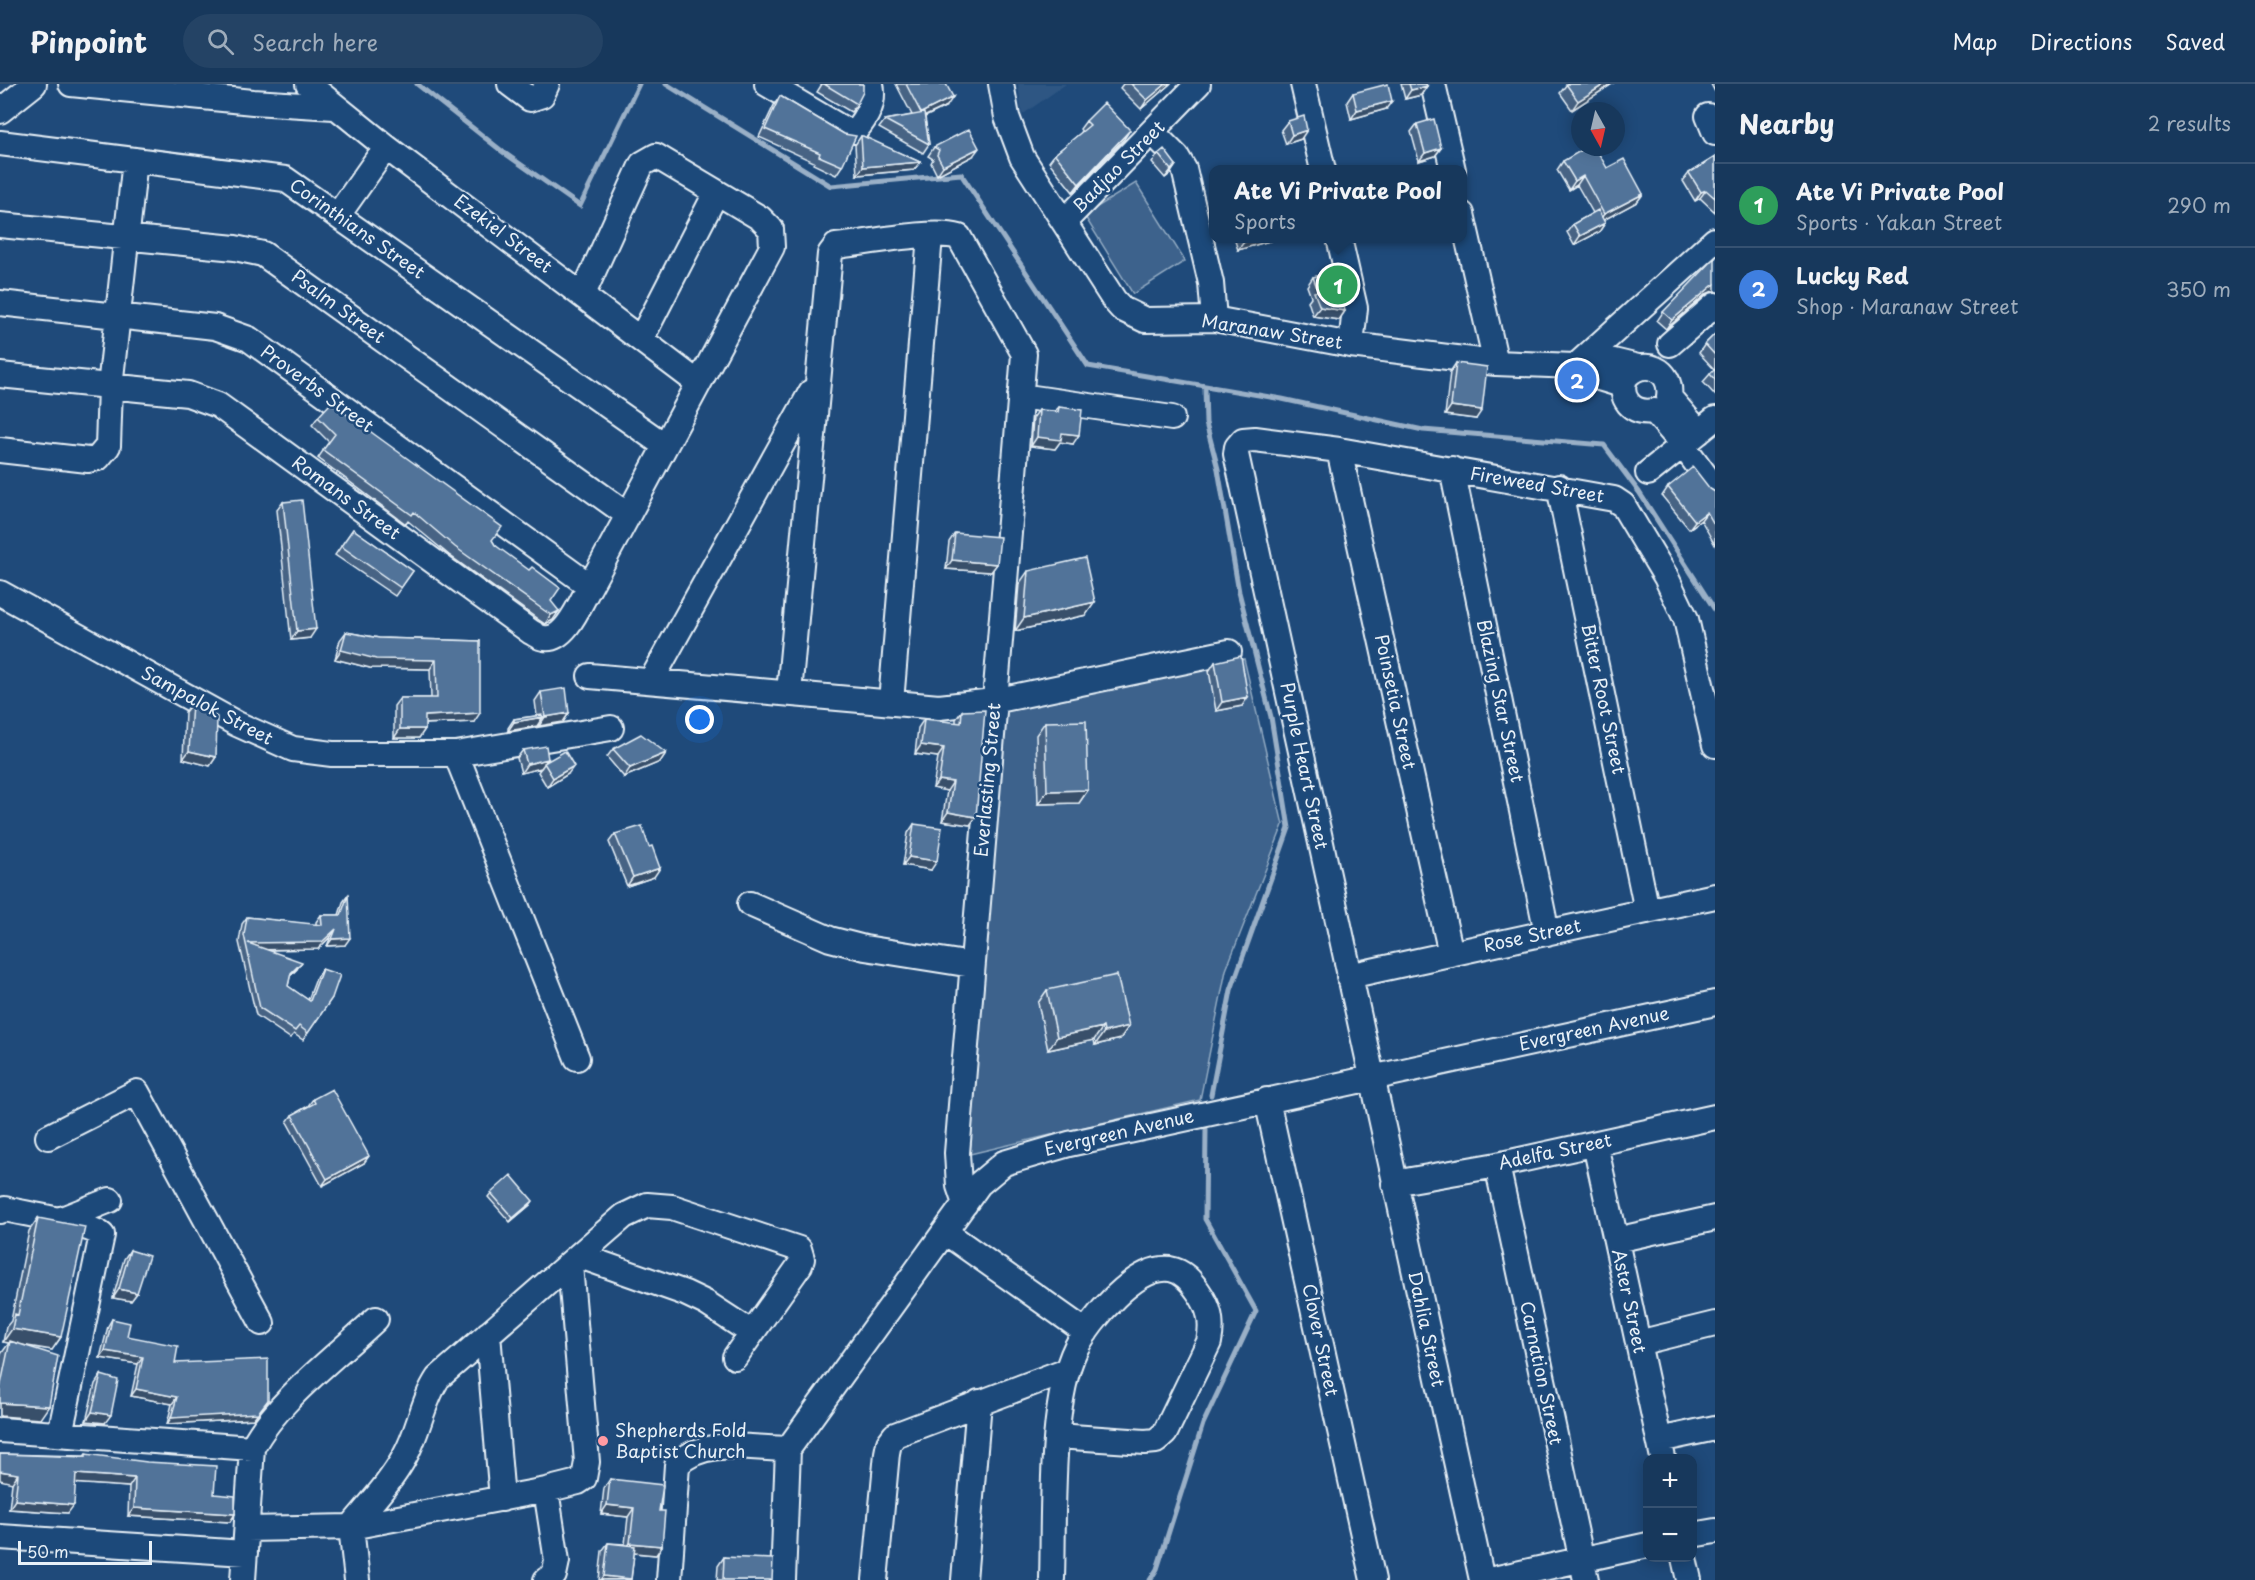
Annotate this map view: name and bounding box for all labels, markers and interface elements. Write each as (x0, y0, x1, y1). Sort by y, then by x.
search box (183, 14, 603, 68)
text: Pinpoint (30, 20, 147, 63)
icon: search (204, 25, 237, 58)
text: Search here (252, 25, 378, 58)
text: Map (1952, 25, 1997, 57)
text: Directions (2030, 25, 2132, 57)
text: Saved (2165, 25, 2225, 57)
north arrow (1571, 102, 1625, 156)
text: Nearby (1739, 104, 1834, 143)
text: 2 results (2148, 108, 2231, 138)
street label: Badjao Street (1065, 113, 1170, 218)
popup (1209, 165, 1467, 243)
street label: Corinthians Street (285, 171, 431, 285)
text: Ate Vi Private Pool (1234, 173, 1442, 206)
text: Ate Vi Private Pool (1796, 174, 2004, 207)
street label: Ezekiel Street (449, 187, 559, 279)
text: 1 (1754, 190, 1763, 220)
text: 290 m (2167, 190, 2231, 220)
text: Sports (1234, 206, 1296, 236)
text: Sports · Yakan Street (1796, 207, 2002, 237)
text: Lucky Red (1796, 258, 1908, 291)
street label: Psalm Street (286, 262, 392, 349)
pin: 1 (1318, 262, 1358, 308)
text: 2 (1751, 274, 1766, 304)
text: 350 m (2166, 274, 2231, 304)
text: Shop · Maranaw Street (1796, 291, 2018, 321)
street label: Maranaw Street (1200, 306, 1345, 355)
street label: Proverbs Street (256, 337, 380, 438)
pin: 2 (1558, 358, 1596, 402)
street label: Romans Street (287, 448, 407, 545)
street label: Fireweed Street (1468, 458, 1606, 509)
street label: Blazing Star Street (1471, 617, 1532, 785)
street label: Bitter Root Street (1575, 621, 1634, 776)
street label: Poinsetia Street (1369, 632, 1424, 772)
street label: Sampalok Street (137, 659, 278, 751)
street label: Purple Heart Street (1275, 680, 1336, 852)
street label: Everlasting Street (966, 702, 1007, 858)
your location (685, 705, 714, 734)
street label: Rose Street (1480, 911, 1583, 958)
street label: Evergreen Avenue (1516, 998, 1671, 1057)
street label: Evergreen Avenue (1041, 1101, 1196, 1162)
street label: Adelfa Street (1496, 1125, 1614, 1176)
street label: Aster Street (1606, 1246, 1655, 1355)
street label: Dahlia Street (1402, 1268, 1453, 1389)
street label: Clover Street (1296, 1281, 1347, 1398)
street label: Carnation Street (1514, 1298, 1571, 1447)
place label: Shepherds Fold Baptist Church (615, 1416, 747, 1464)
marker: Shepherds Fold Baptist Church (596, 1434, 610, 1448)
map controls (1643, 1454, 1697, 1562)
button: + (1643, 1454, 1697, 1508)
button: − (1643, 1508, 1697, 1562)
scale bar (18, 1538, 152, 1566)
text: 50 m (27, 1539, 68, 1563)

